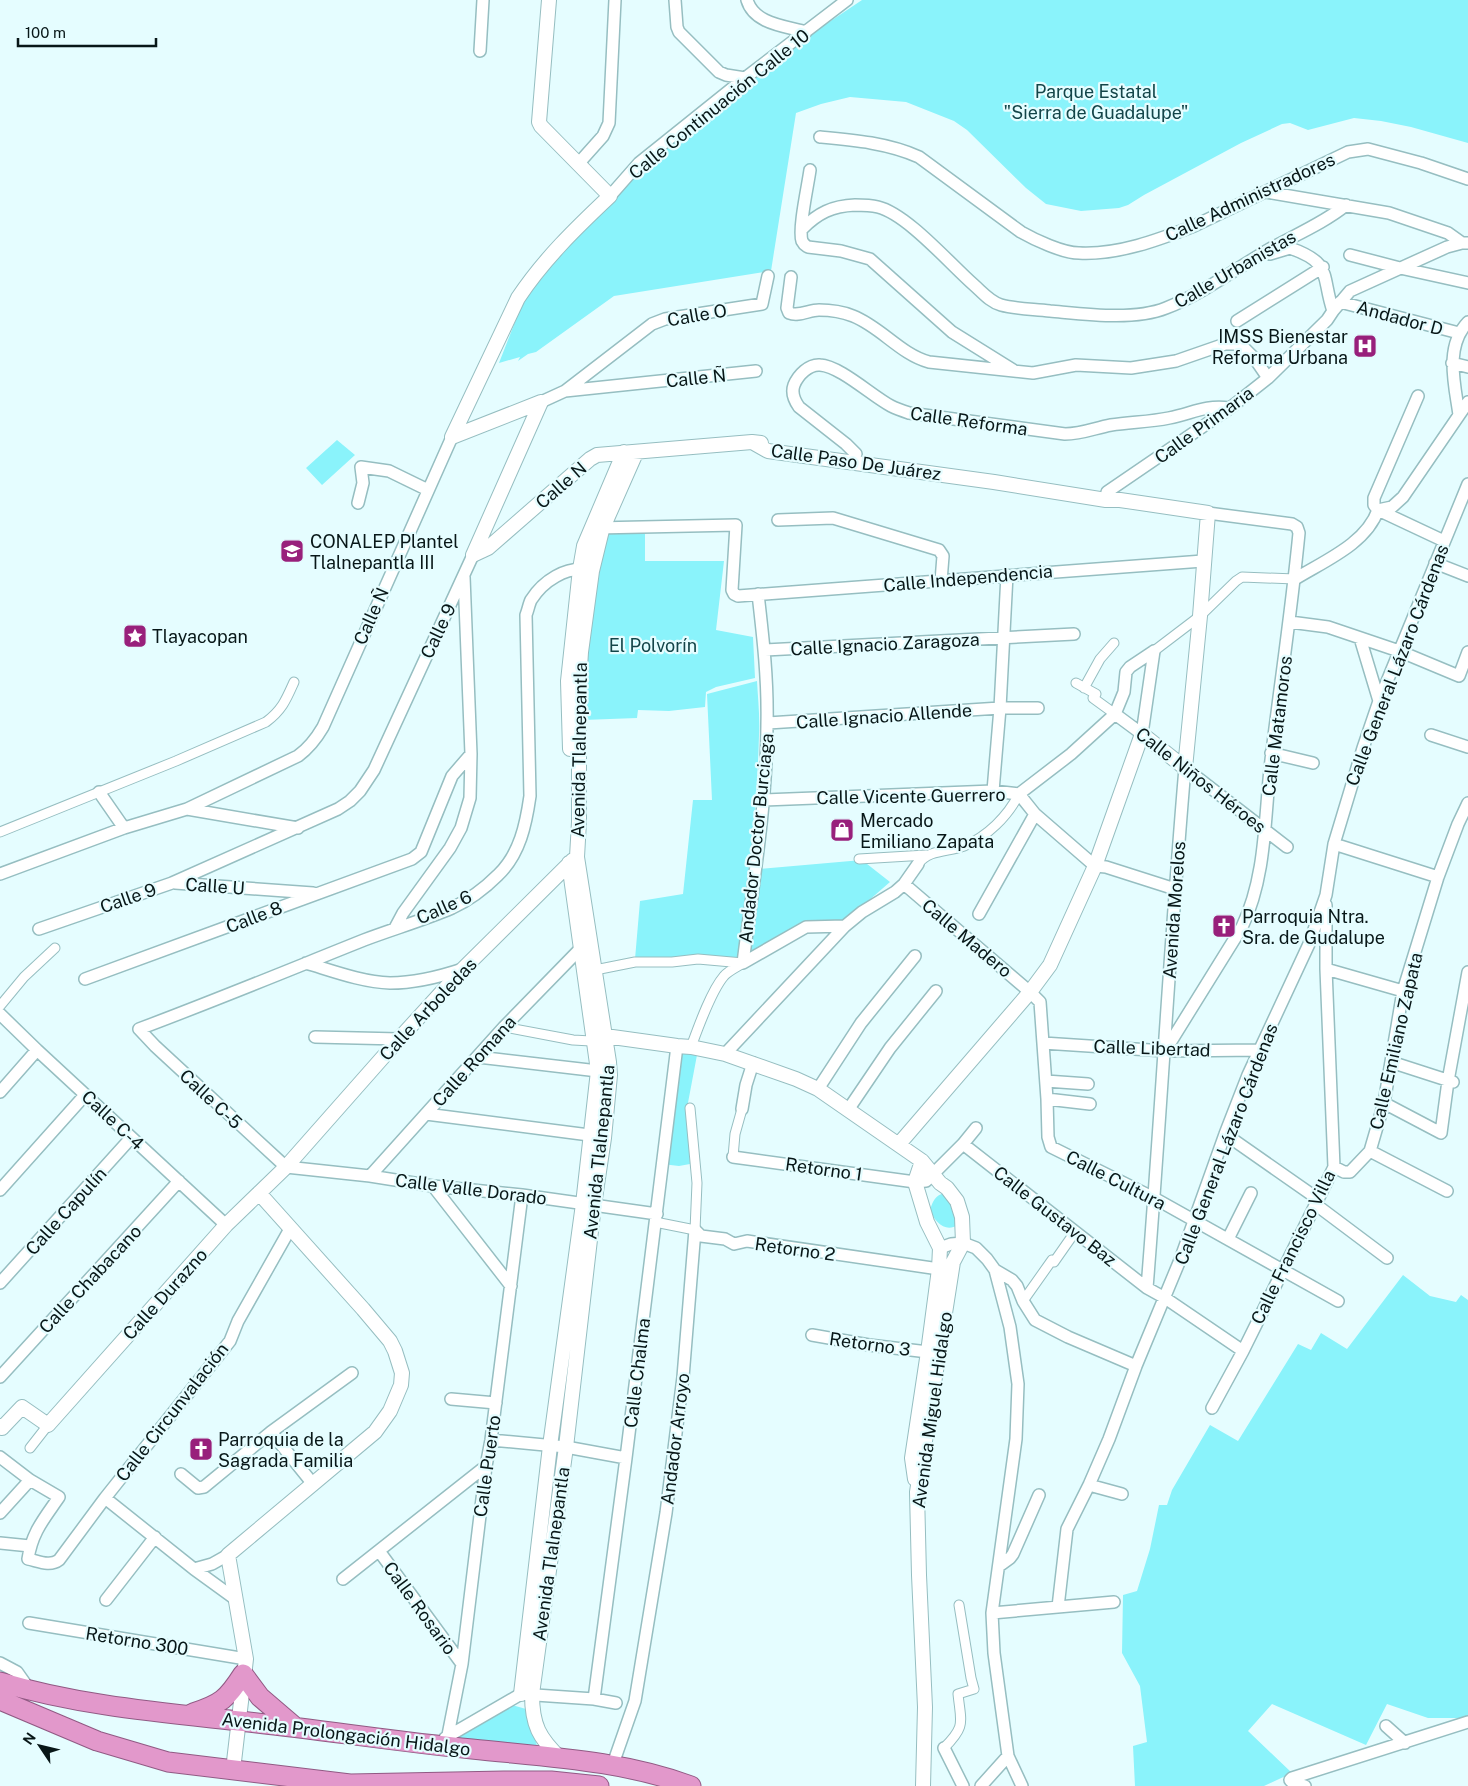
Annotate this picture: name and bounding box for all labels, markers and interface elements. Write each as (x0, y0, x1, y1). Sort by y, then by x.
scale bar (18, 15, 155, 47)
text: 100 m (25, 24, 66, 41)
street label: Calle Continuación Calle 10 (625, 25, 813, 183)
park label: Parque Estatal "Sierra de Guadalupe" (1004, 81, 1188, 123)
street label: Calle Administradores (1162, 148, 1338, 246)
street label: Calle Urbanistas (1171, 226, 1299, 312)
street label: Andador D (1354, 296, 1446, 340)
street label: Calle O (666, 299, 728, 331)
place label: IMSS Bienestar Reforma Urbana (1212, 326, 1348, 368)
hospital icon: IMSS Bienestar Reforma Urbana (1352, 333, 1378, 359)
street label: Calle Ñ (665, 363, 727, 392)
street label: Calle Primaria (1151, 382, 1257, 468)
street label: Calle Reforma (909, 402, 1029, 440)
street label: Calle Paso De Juárez (770, 440, 942, 484)
street label: Calle N (531, 457, 591, 513)
place label: CONALEP Plantel Tlalnepantla III (310, 531, 459, 573)
school or university icon: CONALEP Plantel Tlalnepantla III (279, 538, 305, 564)
street label: Calle General Lázaro Cárdenas (1341, 541, 1453, 789)
street label: Calle Independencia (882, 560, 1054, 596)
street label: Calle Ñ (348, 584, 393, 648)
street label: Calle 9 (416, 600, 460, 662)
place icon: Tlayacopan (122, 623, 148, 649)
place label: Tlayacopan (152, 626, 248, 647)
street label: Calle Ignacio Zaragoza (790, 629, 980, 659)
park label: El Polvorín (609, 635, 697, 656)
street label: Calle Matamoros (1258, 655, 1296, 797)
street label: Avenida Tlalnepantla (567, 662, 591, 838)
street label: Calle Ignacio Allende (795, 699, 973, 733)
street label: Calle Niños Héroes (1132, 723, 1270, 837)
street label: Andador Doctor Burciaga (735, 732, 777, 944)
street label: Calle Vicente Guerrero (816, 784, 1006, 808)
place label: Mercado Emiliano Zapata (860, 810, 994, 852)
shop icon: Mercado Emiliano Zapata (829, 817, 855, 843)
street label: Avenida Morelos (1159, 840, 1189, 980)
street label: Calle U (185, 873, 245, 899)
street label: Calle 9 (97, 879, 159, 917)
street label: Calle 6 (413, 886, 475, 928)
street label: Calle Madero (918, 894, 1016, 982)
street label: Calle 8 (223, 897, 285, 937)
place label: Parroquia Ntra. Sra. de Gudalupe (1242, 906, 1385, 948)
church icon: Parroquia Ntra. Sra. de Gudalupe (1211, 913, 1237, 939)
street label: Calle Emiliano Zapata (1365, 950, 1427, 1132)
street label: Calle Arboledas (375, 953, 481, 1065)
street label: Calle Romana (428, 1011, 520, 1111)
street label: Calle General Lázaro Cárdenas (1170, 1020, 1282, 1268)
street label: Calle Libertad (1093, 1035, 1211, 1061)
street label: Avenida Tlalnepantla (579, 1064, 619, 1240)
street label: Calle C-5 (175, 1065, 247, 1133)
street label: Calle C-4 (78, 1086, 148, 1154)
street label: Calle Cultura (1063, 1146, 1169, 1214)
street label: Retorno 1 (784, 1153, 864, 1185)
street label: Calle Gustavo Baz (989, 1162, 1121, 1270)
street label: Calle Capulín (21, 1163, 111, 1259)
street label: Calle Francisco Villa (1247, 1167, 1339, 1327)
street label: Calle Valle Dorado (394, 1169, 548, 1209)
street label: Calle Chabacano (34, 1221, 146, 1337)
street label: Retorno 2 (753, 1233, 837, 1265)
street label: Calle Durazno (118, 1244, 212, 1344)
street label: Avenida Miguel Hidalgo (908, 1310, 956, 1510)
street label: Calle Chalma (620, 1317, 654, 1429)
street label: Retorno 3 (828, 1328, 912, 1360)
street label: Calle Circunvalación (111, 1339, 233, 1485)
street label: Andador Arroyo (656, 1372, 694, 1506)
street label: Calle Puerto (469, 1414, 505, 1518)
place label: Parroquia de la Sagrada Familia (218, 1429, 353, 1471)
church icon: Parroquia de la Sagrada Familia (188, 1436, 214, 1462)
street label: Avenida Tlalnepantla (528, 1466, 574, 1642)
street label: Calle Rosario (379, 1557, 461, 1659)
street label: Retorno 300 (84, 1623, 190, 1659)
street label: Avenida Prolongación Hidalgo (220, 1708, 472, 1760)
north arrow (15, 1721, 65, 1771)
text: N (20, 1729, 39, 1748)

